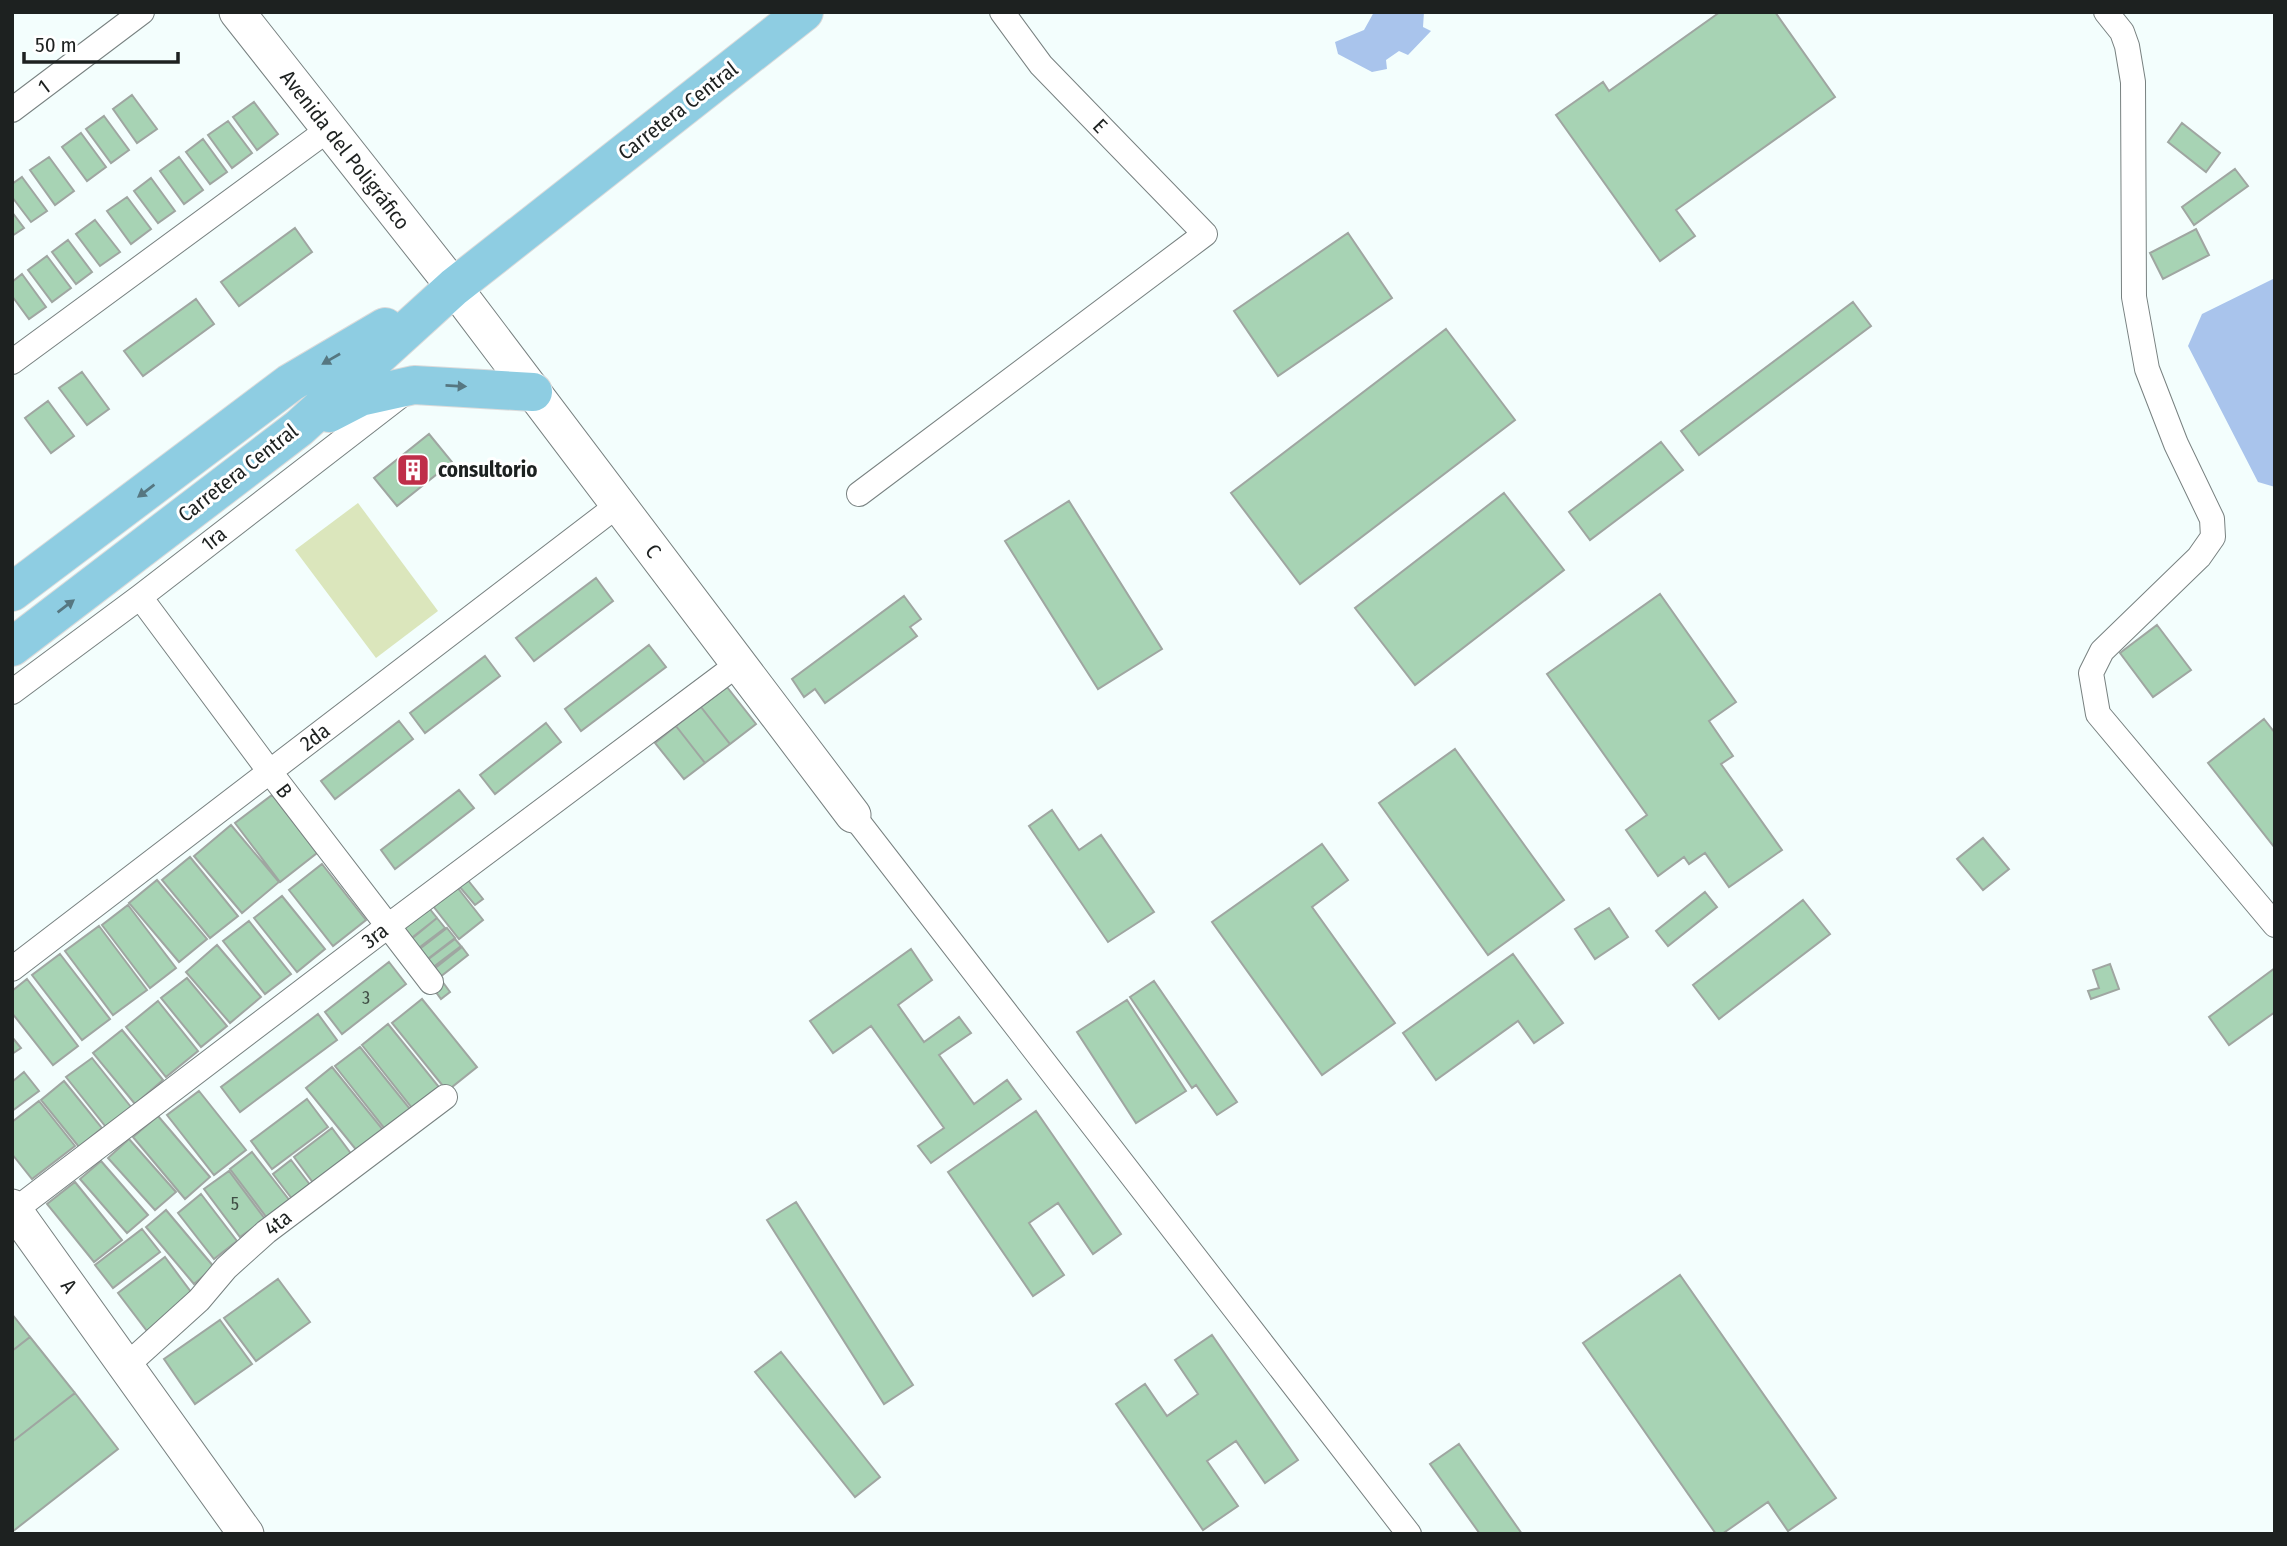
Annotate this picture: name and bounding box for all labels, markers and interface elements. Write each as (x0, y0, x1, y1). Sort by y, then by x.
scale bar (24, 21, 178, 65)
text: 50 m (35, 32, 77, 58)
street label: Carretera Central (613, 56, 743, 166)
street label: Avenida del Poligráfico (275, 65, 415, 235)
street label: 1 (33, 74, 55, 100)
street label: E (1087, 113, 1113, 139)
one-way arrow (322, 352, 341, 365)
one-way arrow (446, 381, 468, 392)
street label: Carretera Central (173, 418, 303, 528)
building icon: consultorio (394, 451, 432, 489)
place label: consultorio (438, 457, 537, 483)
one-way arrow (138, 483, 156, 498)
street label: 1ra (196, 521, 232, 557)
street label: C (639, 539, 667, 563)
one-way arrow (57, 598, 75, 613)
street label: 2da (295, 717, 335, 757)
street label: B (270, 779, 298, 803)
street label: 3ra (357, 918, 393, 954)
house number: 3 (362, 987, 370, 1009)
house number: 5 (231, 1193, 239, 1215)
street label: 4ta (259, 1204, 297, 1242)
street label: A (55, 1274, 83, 1298)

